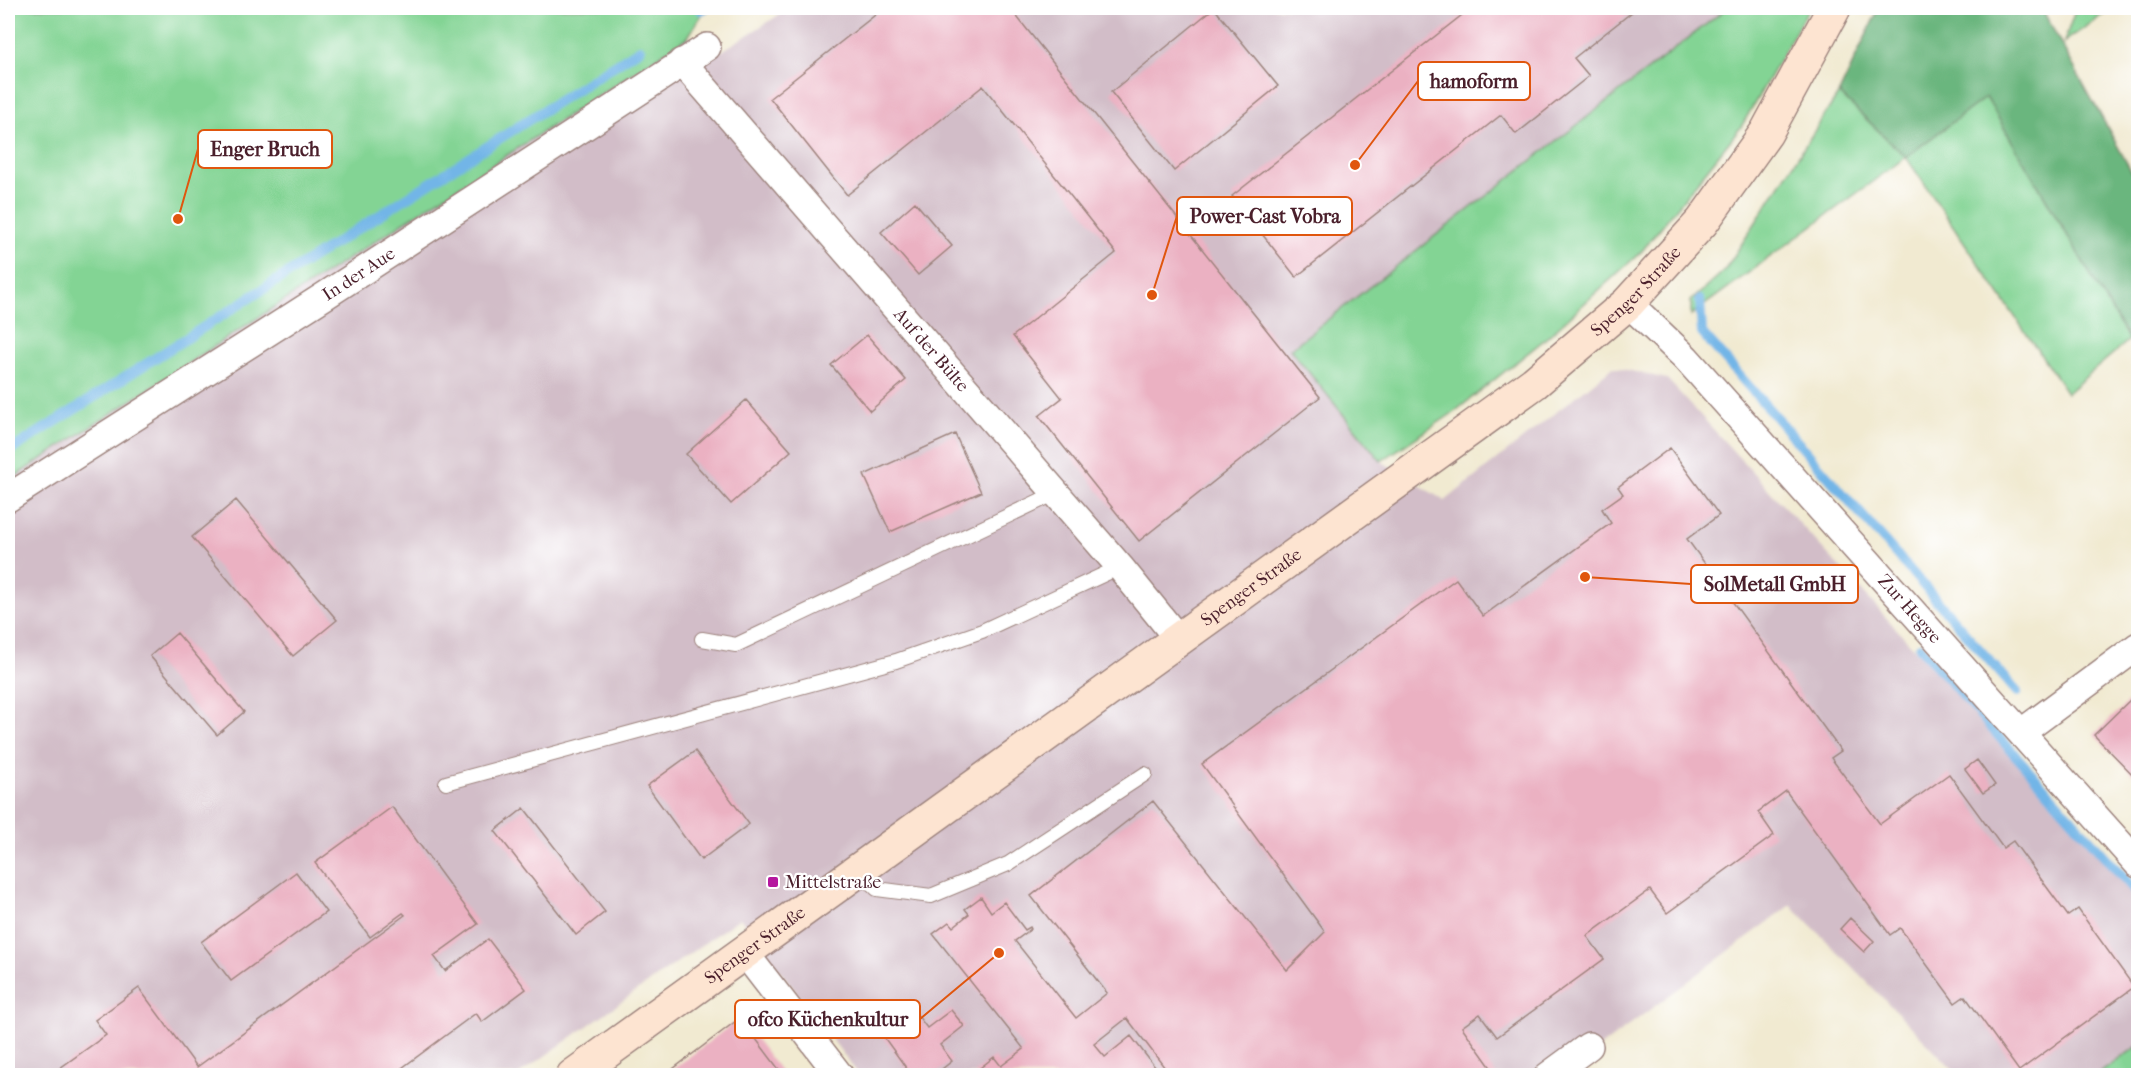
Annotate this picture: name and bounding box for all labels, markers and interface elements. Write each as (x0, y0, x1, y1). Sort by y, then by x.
callout: hamoform (1418, 62, 1530, 100)
text: hamoform (1429, 70, 1519, 93)
callout: Enger Bruch (198, 130, 332, 168)
text: Enger Bruch (210, 138, 321, 161)
callout: Power-Cast Vobra (1177, 197, 1352, 235)
text: Power-Cast Vobra (1190, 205, 1341, 228)
street label: Spenger Straße (1587, 242, 1686, 341)
street label: In der Aue (319, 243, 399, 305)
street label: Auf der Bülte (889, 303, 973, 396)
street label: Spenger Straße (1197, 544, 1306, 631)
callout: SolMetall GmbH (1691, 565, 1858, 603)
street label: Zur Hegge (1873, 570, 1946, 648)
text: SolMetall GmbH (1704, 573, 1846, 596)
place label: Mittelstraße (785, 872, 881, 893)
marker: Mittelstraße (766, 875, 780, 889)
street label: Spenger Straße (701, 902, 809, 989)
callout: ofco Küchenkultur (735, 1000, 920, 1038)
text: ofco Küchenkultur (748, 1008, 909, 1031)

